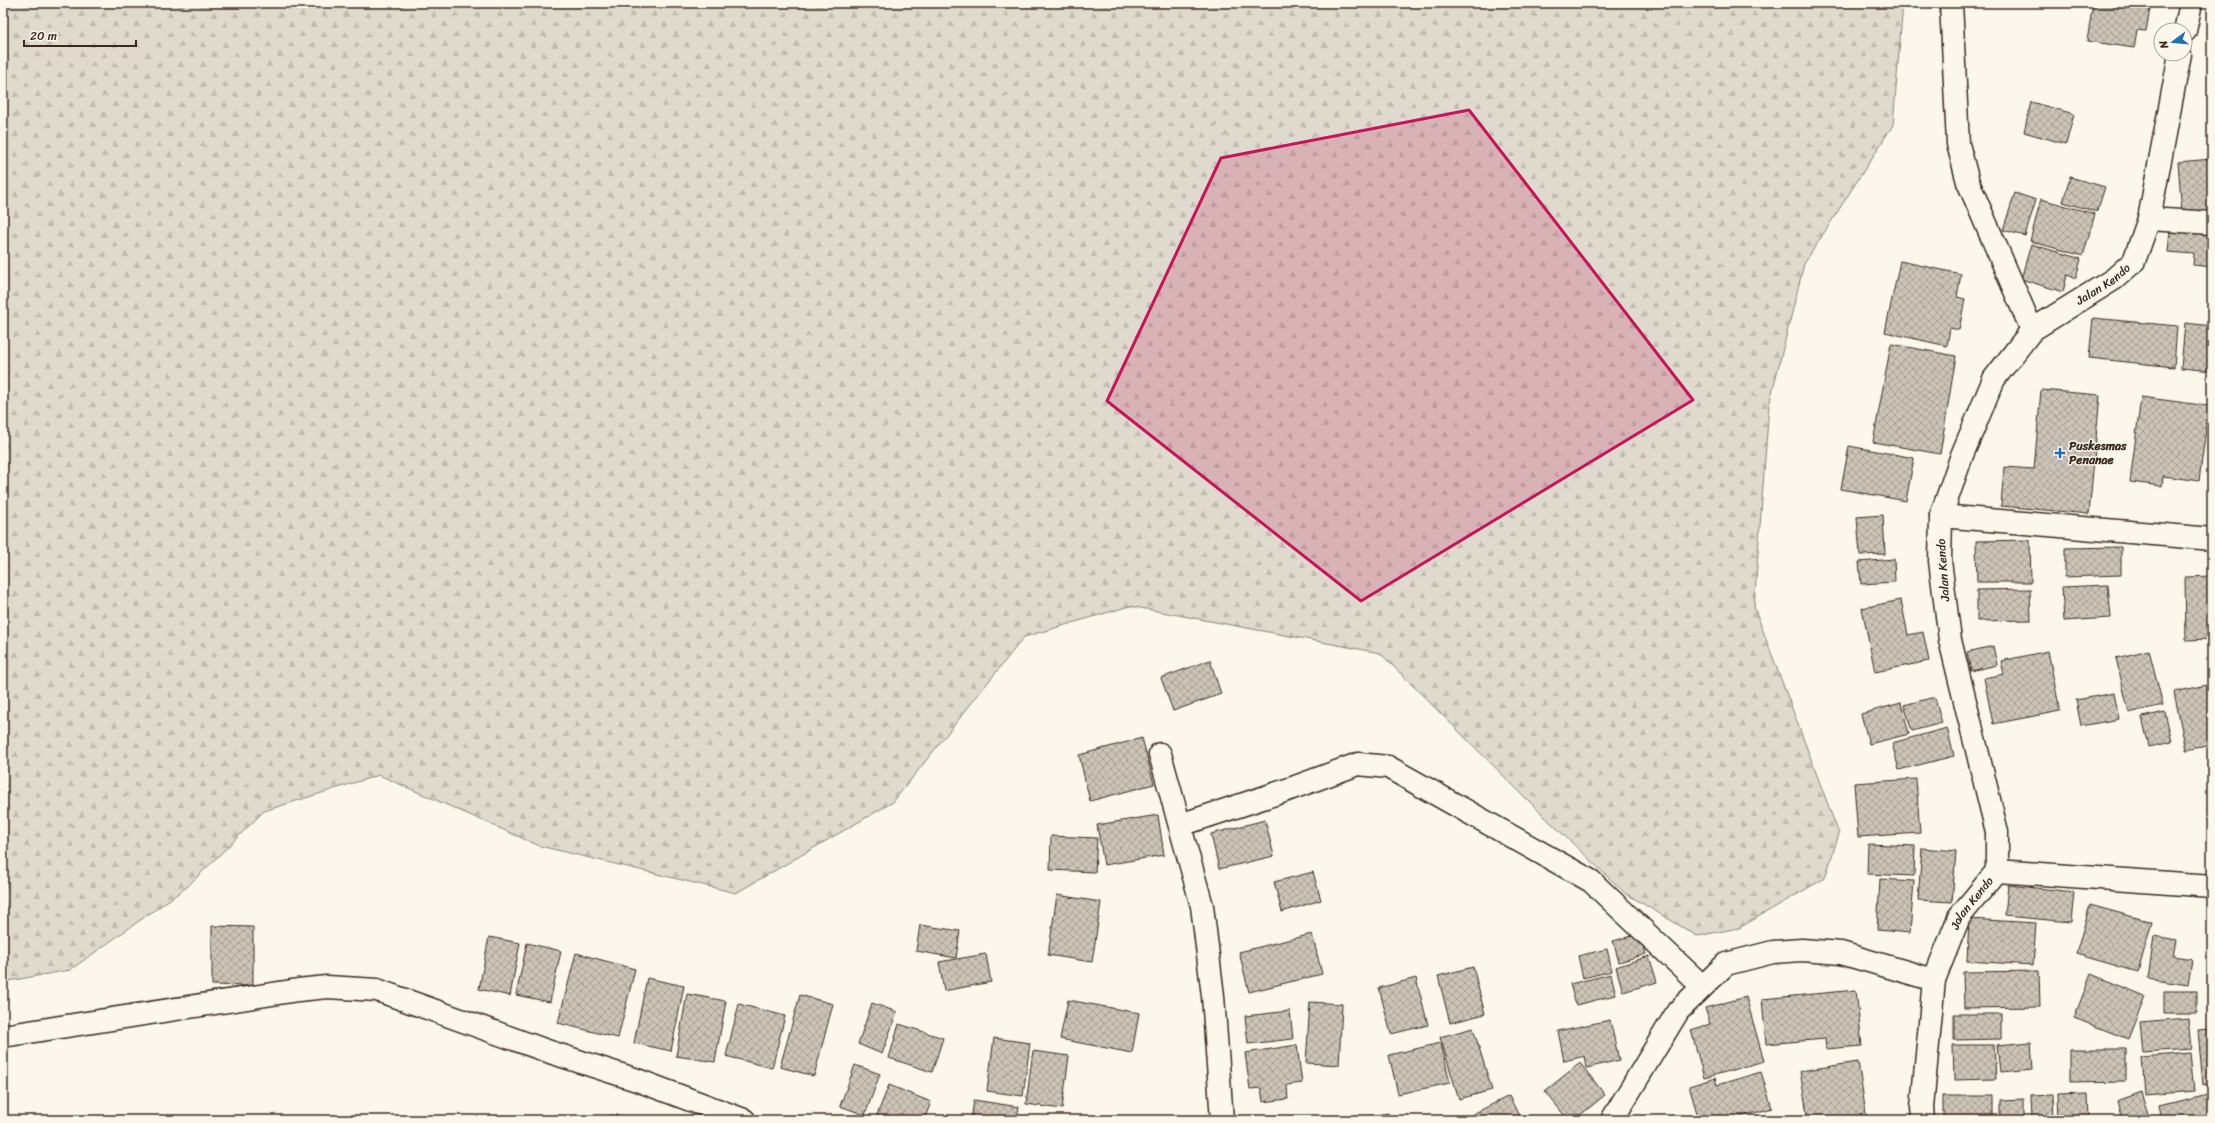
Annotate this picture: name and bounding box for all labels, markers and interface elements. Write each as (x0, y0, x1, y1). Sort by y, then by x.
scale bar (24, 22, 136, 48)
north arrow (2153, 22, 2193, 62)
text: 20 m (30, 25, 57, 47)
text: N (2154, 38, 2174, 52)
street label: Jalan Kendo (2071, 258, 2136, 312)
place label: Puskesmas Penanae (2069, 435, 2127, 471)
marker: Puskesmas Penanae (2054, 447, 2066, 459)
street label: Jalan Kendo (1930, 538, 1956, 603)
street label: Jalan Kendo (1944, 871, 1999, 934)

